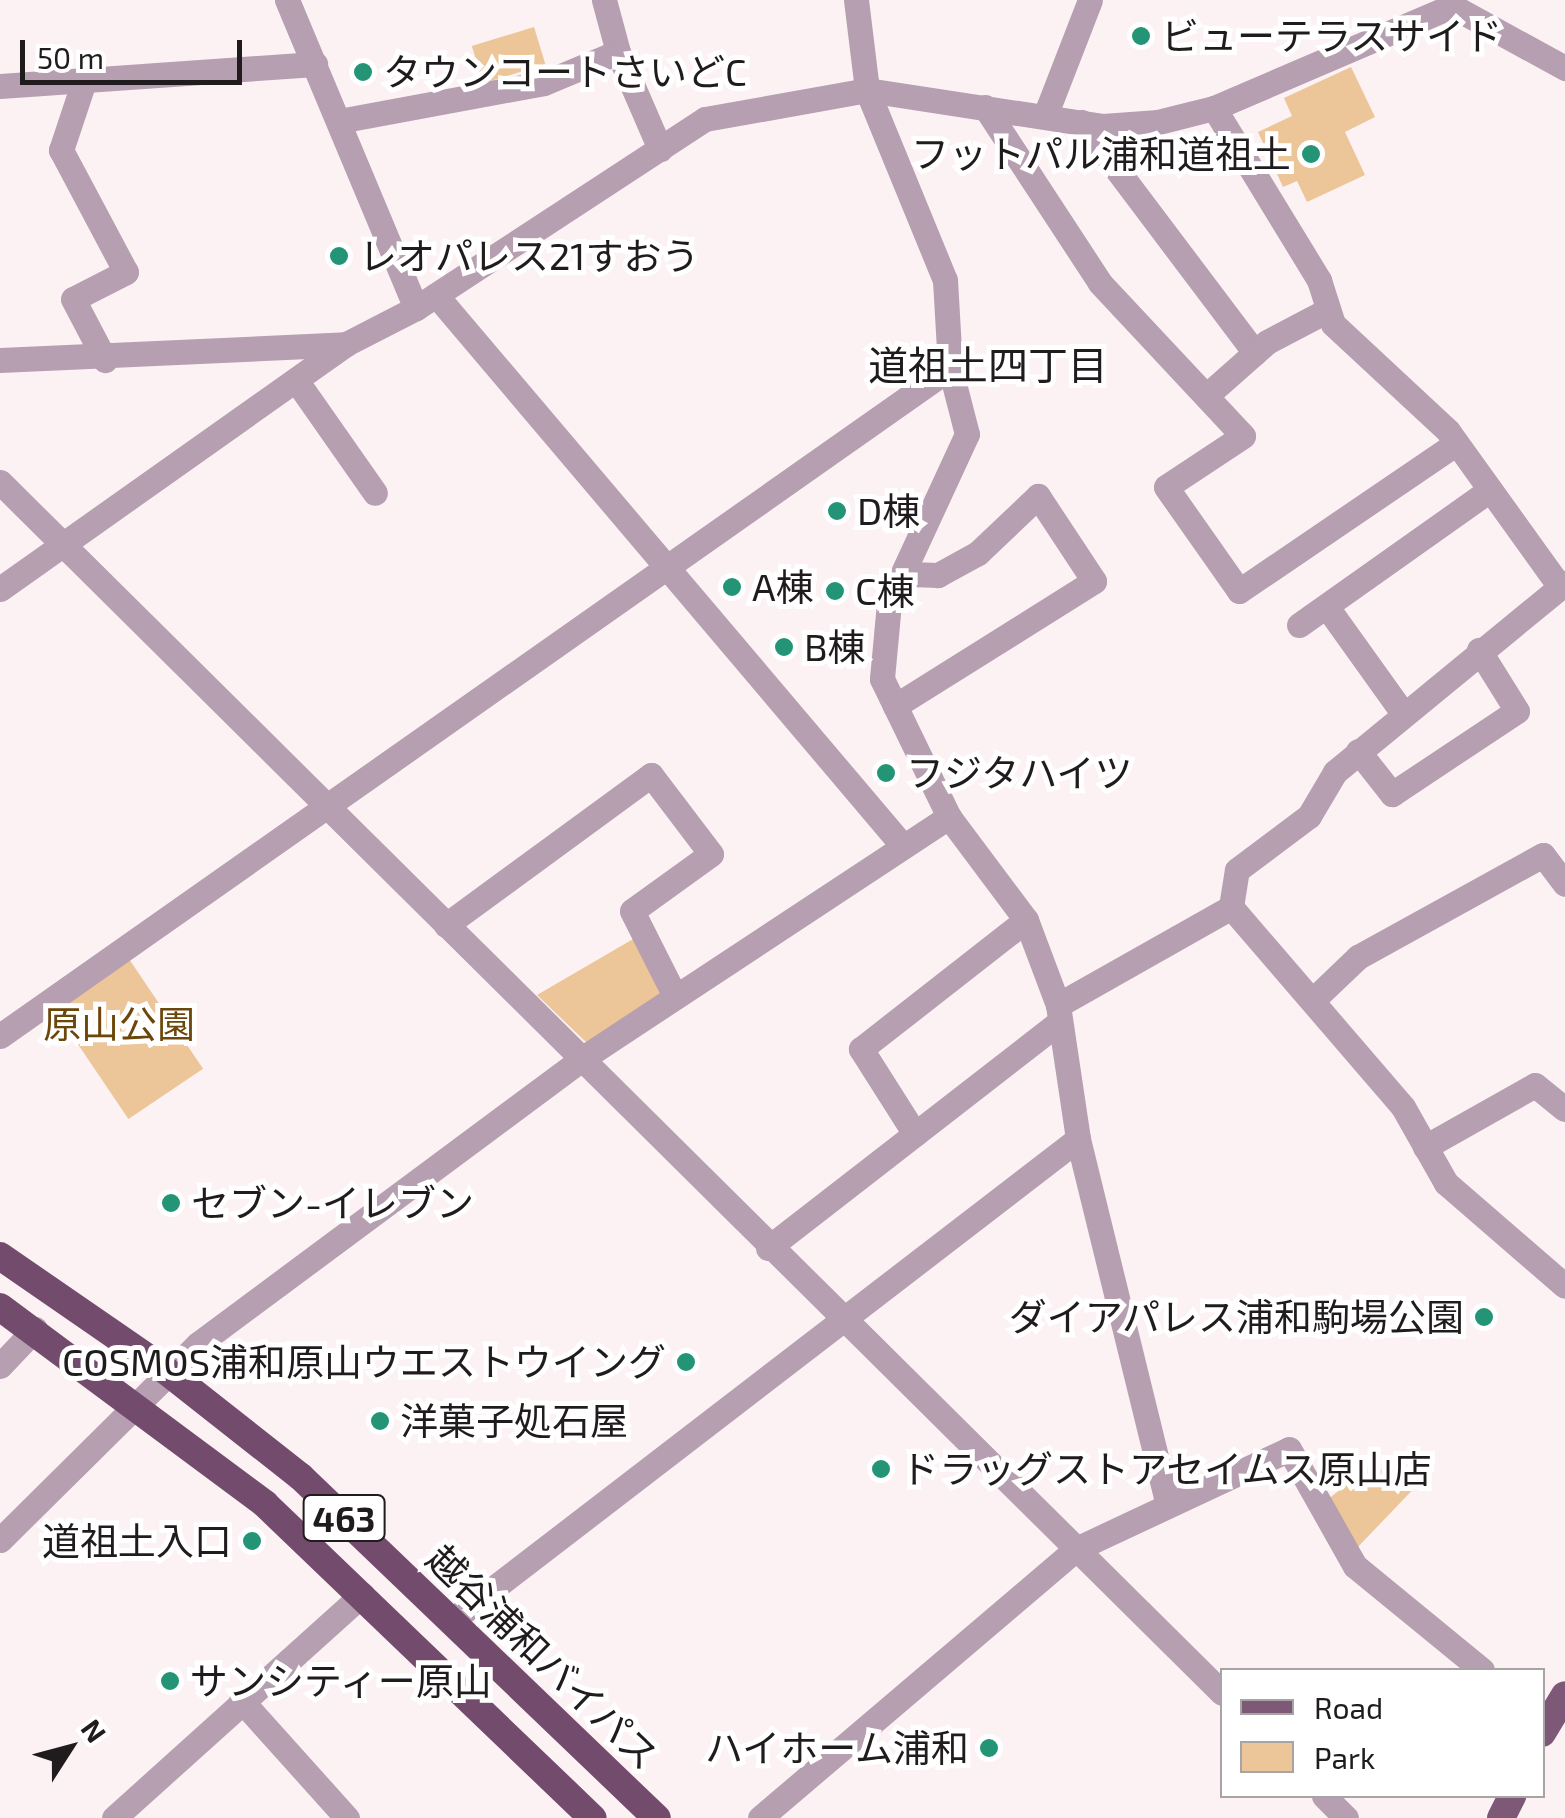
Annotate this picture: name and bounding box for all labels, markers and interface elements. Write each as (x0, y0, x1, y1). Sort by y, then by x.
place label: ビューテラスサイド (1161, 13, 1503, 59)
scale bar (25, 20, 248, 82)
marker: ビューテラスサイド (1130, 25, 1152, 47)
text: 50 m (37, 39, 104, 75)
place label: タウンコートさいどC (383, 49, 747, 95)
marker: タウンコートさいどC (352, 61, 374, 83)
place label: フットパル浦和道祖土 (911, 131, 1291, 177)
marker: フットパル浦和道祖土 (1300, 143, 1322, 165)
place label: レオパレス21すおう (359, 233, 699, 279)
marker: レオパレス21すおう (328, 245, 350, 267)
district label: 道祖土四丁目 (868, 340, 1108, 388)
place label: D棟 (857, 488, 920, 534)
marker: D棟 (826, 500, 848, 522)
place label: A棟 (752, 564, 814, 610)
place label: C棟 (855, 568, 915, 614)
marker: A棟 (721, 576, 743, 598)
marker: C棟 (824, 580, 846, 602)
place label: B棟 (804, 624, 866, 670)
marker: B棟 (773, 636, 795, 658)
place label: フジタハイツ (906, 750, 1134, 796)
marker: フジタハイツ (875, 762, 897, 784)
park label: 原山公園 (43, 1001, 195, 1047)
place label: セブン-イレブン (191, 1180, 474, 1226)
marker: セブン-イレブン (160, 1192, 182, 1214)
place label: ダイアパレス浦和駒場公園 (1008, 1294, 1464, 1340)
marker: ダイアパレス浦和駒場公園 (1473, 1306, 1495, 1328)
place label: COSMOS浦和原山ウエストウイング (62, 1339, 666, 1385)
marker: COSMOS浦和原山ウエストウイング (675, 1351, 697, 1373)
place label: 洋菓子処石屋 (400, 1398, 628, 1444)
marker: 洋菓子処石屋 (369, 1410, 391, 1432)
place label: ドラッグストアセイムス原山店 (901, 1446, 1433, 1492)
marker: ドラッグストアセイムス原山店 (870, 1458, 892, 1480)
road number: 463 (302, 1488, 386, 1548)
place label: 道祖土入口 (42, 1518, 232, 1564)
marker: 道祖土入口 (241, 1530, 263, 1552)
street label: 越谷浦和バイパス (418, 1535, 668, 1779)
place label: サンシティー原山 (190, 1658, 494, 1704)
legend (1220, 1668, 1545, 1798)
marker: サンシティー原山 (159, 1670, 181, 1692)
text: Road (1314, 1689, 1383, 1725)
north arrow (20, 1698, 120, 1798)
text: N (75, 1712, 114, 1749)
place label: ハイホーム浦和 (703, 1725, 969, 1771)
marker: ハイホーム浦和 (978, 1737, 1000, 1759)
text: Park (1314, 1739, 1375, 1775)

